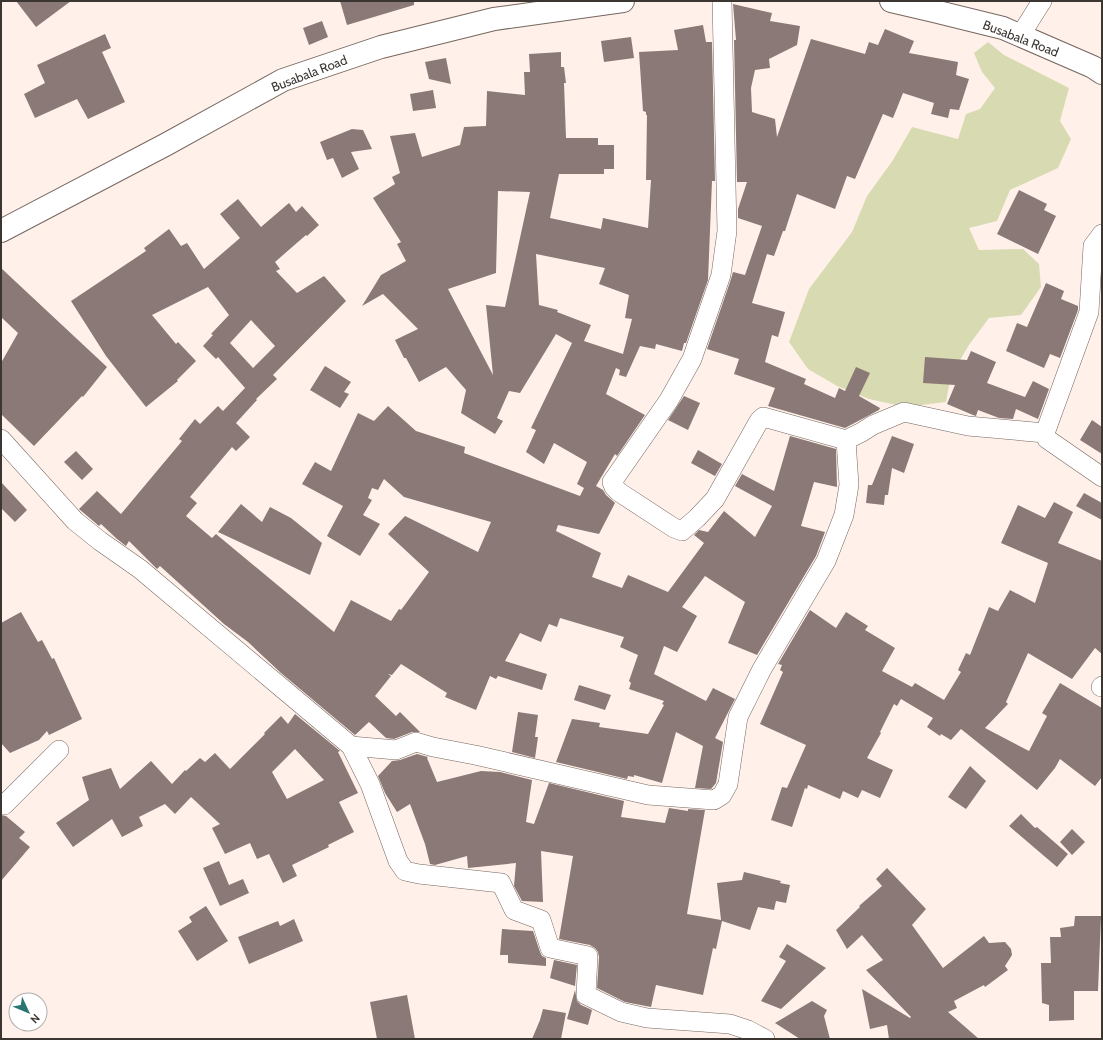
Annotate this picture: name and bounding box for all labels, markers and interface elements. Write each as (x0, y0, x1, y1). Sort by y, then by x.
street label: Busabala Road (981, 16, 1061, 60)
street label: Busabala Road (269, 51, 349, 95)
north arrow (8, 992, 48, 1032)
text: N (27, 1011, 43, 1027)

